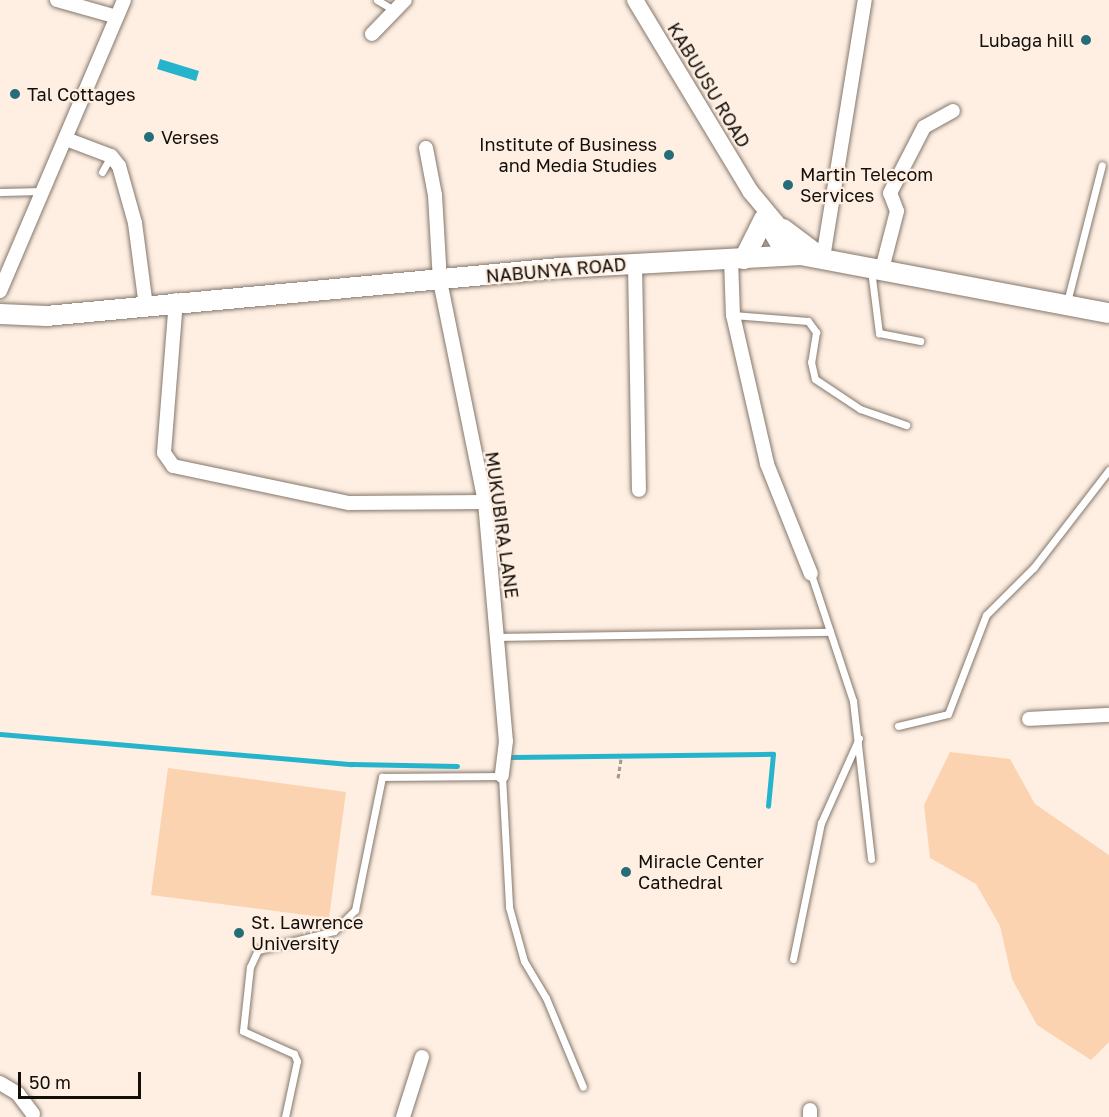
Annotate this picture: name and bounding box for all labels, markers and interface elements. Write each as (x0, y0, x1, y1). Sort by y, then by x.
street label: KABUUSU ROAD (663, 18, 755, 152)
place label: Lubaga hill (979, 29, 1074, 51)
marker: Lubaga hill (1079, 33, 1093, 47)
place label: Tal Cottages (27, 83, 135, 105)
marker: Tal Cottages (8, 87, 22, 101)
place label: Verses (161, 126, 219, 148)
marker: Verses (142, 130, 156, 144)
place label: Institute of Business and Media Studies (479, 134, 657, 176)
marker: Institute of Business and Media Studies (662, 148, 676, 162)
place label: Martin Telecom Services (800, 164, 933, 207)
marker: Martin Telecom Services (781, 178, 795, 192)
street label: NABUNYA ROAD (485, 253, 627, 287)
street label: MUKUBIRA LANE (481, 450, 523, 600)
place label: Miracle Center Cathedral (638, 851, 764, 894)
marker: Miracle Center Cathedral (619, 865, 633, 879)
place label: St. Lawrence University (251, 912, 363, 954)
marker: St. Lawrence University (232, 926, 246, 940)
scale bar (21, 1060, 144, 1098)
text: 50 m (29, 1071, 71, 1093)

